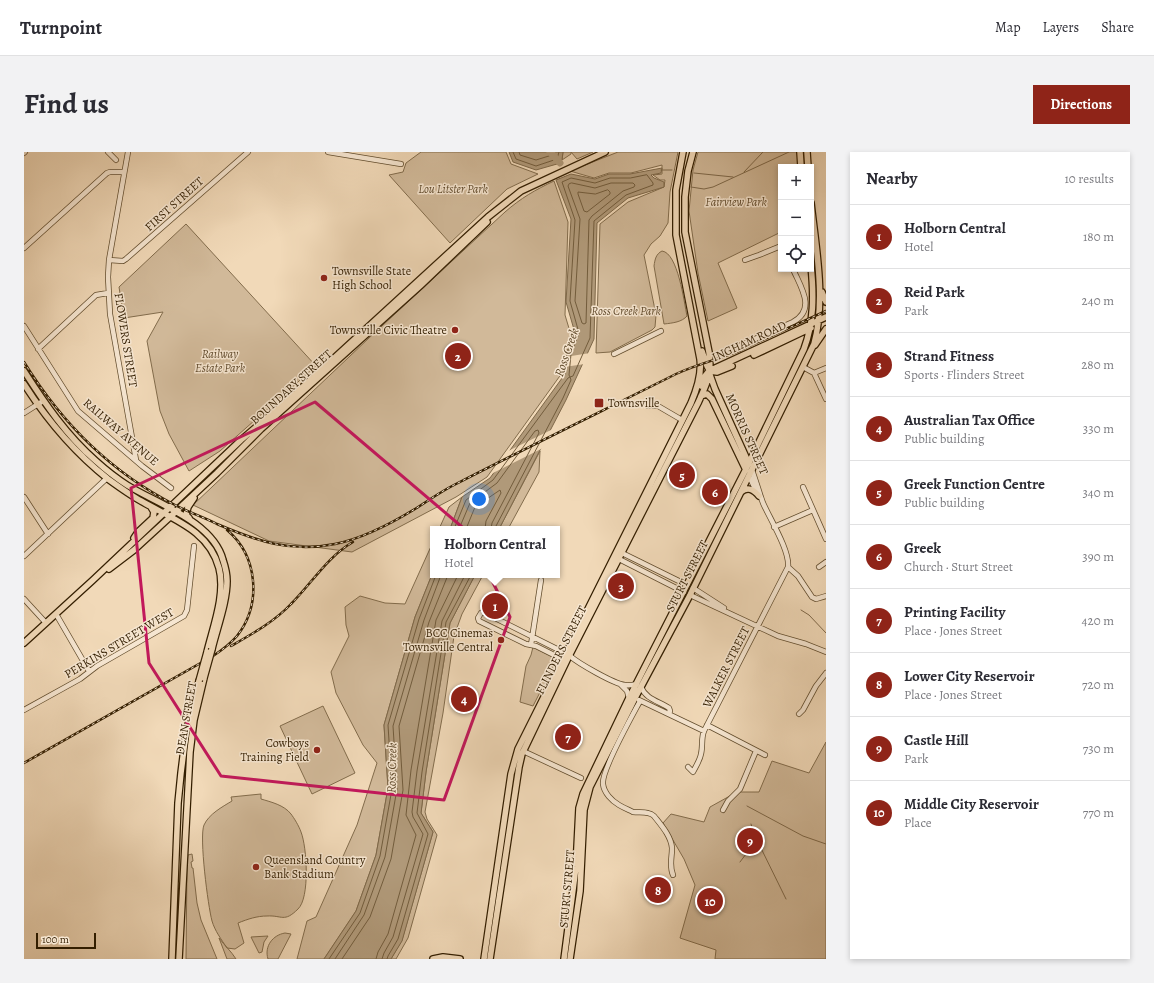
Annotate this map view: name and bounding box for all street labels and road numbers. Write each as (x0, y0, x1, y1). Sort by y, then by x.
street label: FIRST STREET (141, 173, 207, 235)
street label: FLOWERS STREET (111, 292, 141, 389)
street label: INGHAM ROAD (709, 317, 789, 365)
street label: BOUNDARY STREET (247, 346, 336, 428)
street label: MORRIS STREET (722, 391, 772, 477)
street label: RAILWAY AVENUE (80, 395, 162, 469)
street label: STURT STREET (662, 537, 712, 615)
street label: FLINDERS STREET (532, 603, 590, 697)
street label: PERKINS STREET WEST (61, 604, 177, 682)
street label: WALKER STREET (698, 623, 753, 711)
street label: DEAN STREET (172, 679, 200, 756)
street label: STURT STREET (556, 849, 578, 929)

